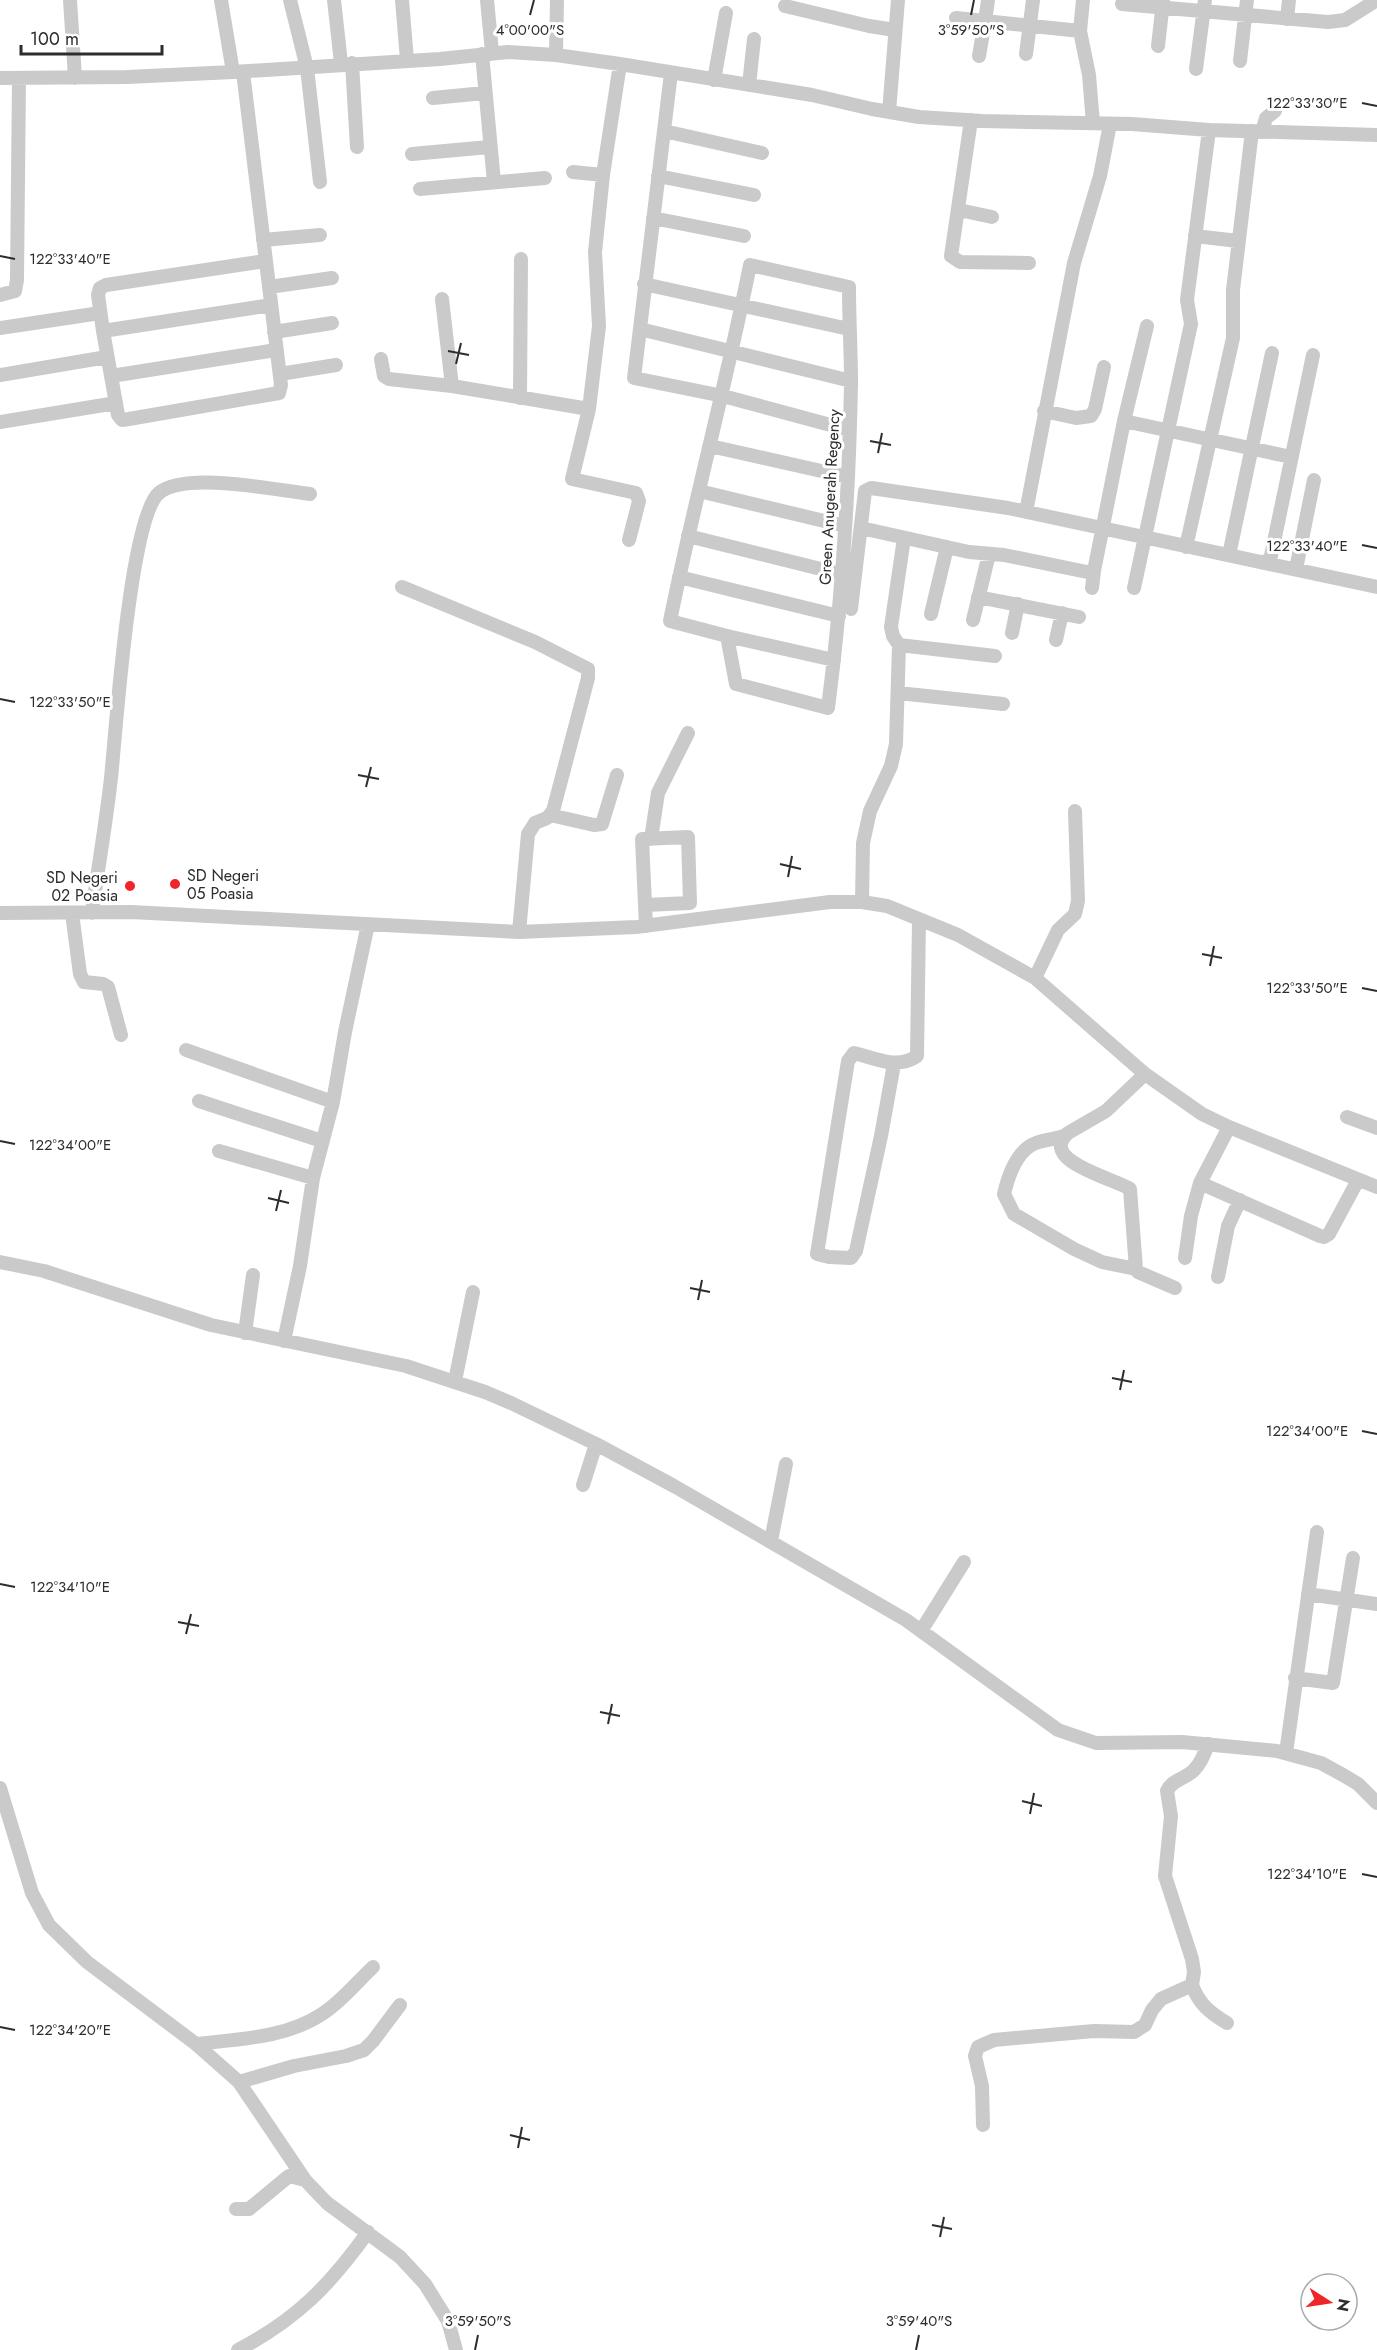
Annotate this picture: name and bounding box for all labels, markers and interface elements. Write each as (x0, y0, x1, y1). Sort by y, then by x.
scale bar (21, 18, 162, 56)
text: 4°00'00"S (496, 19, 564, 41)
text: 3°59'50"S (938, 19, 1004, 41)
text: 100 m (30, 26, 79, 52)
text: 122°33'30"E (1266, 92, 1348, 114)
text: 122°33'40"E (29, 248, 111, 270)
street label: Green Anugerah Regency (813, 408, 846, 586)
text: 122°33'40"E (1266, 535, 1348, 557)
text: 122°33'50"E (29, 691, 111, 713)
place label: SD Negeri 05 Poasia (187, 864, 259, 905)
place label: SD Negeri 02 Poasia (46, 866, 118, 907)
marker: SD Negeri 05 Poasia (168, 877, 182, 891)
marker: SD Negeri 02 Poasia (123, 879, 137, 893)
text: 122°33'50"E (1266, 977, 1348, 999)
text: 122°34'00"E (29, 1134, 111, 1156)
text: 122°34'00"E (1266, 1420, 1348, 1442)
text: 122°34'10"E (30, 1576, 110, 1598)
text: 122°34'10"E (1267, 1863, 1347, 1885)
text: 122°34'20"E (29, 2019, 111, 2041)
north arrow (1299, 2272, 1359, 2332)
text: N (1331, 2296, 1356, 2314)
text: 3°59'50"S (445, 2310, 511, 2332)
text: 3°59'40"S (886, 2310, 952, 2332)

